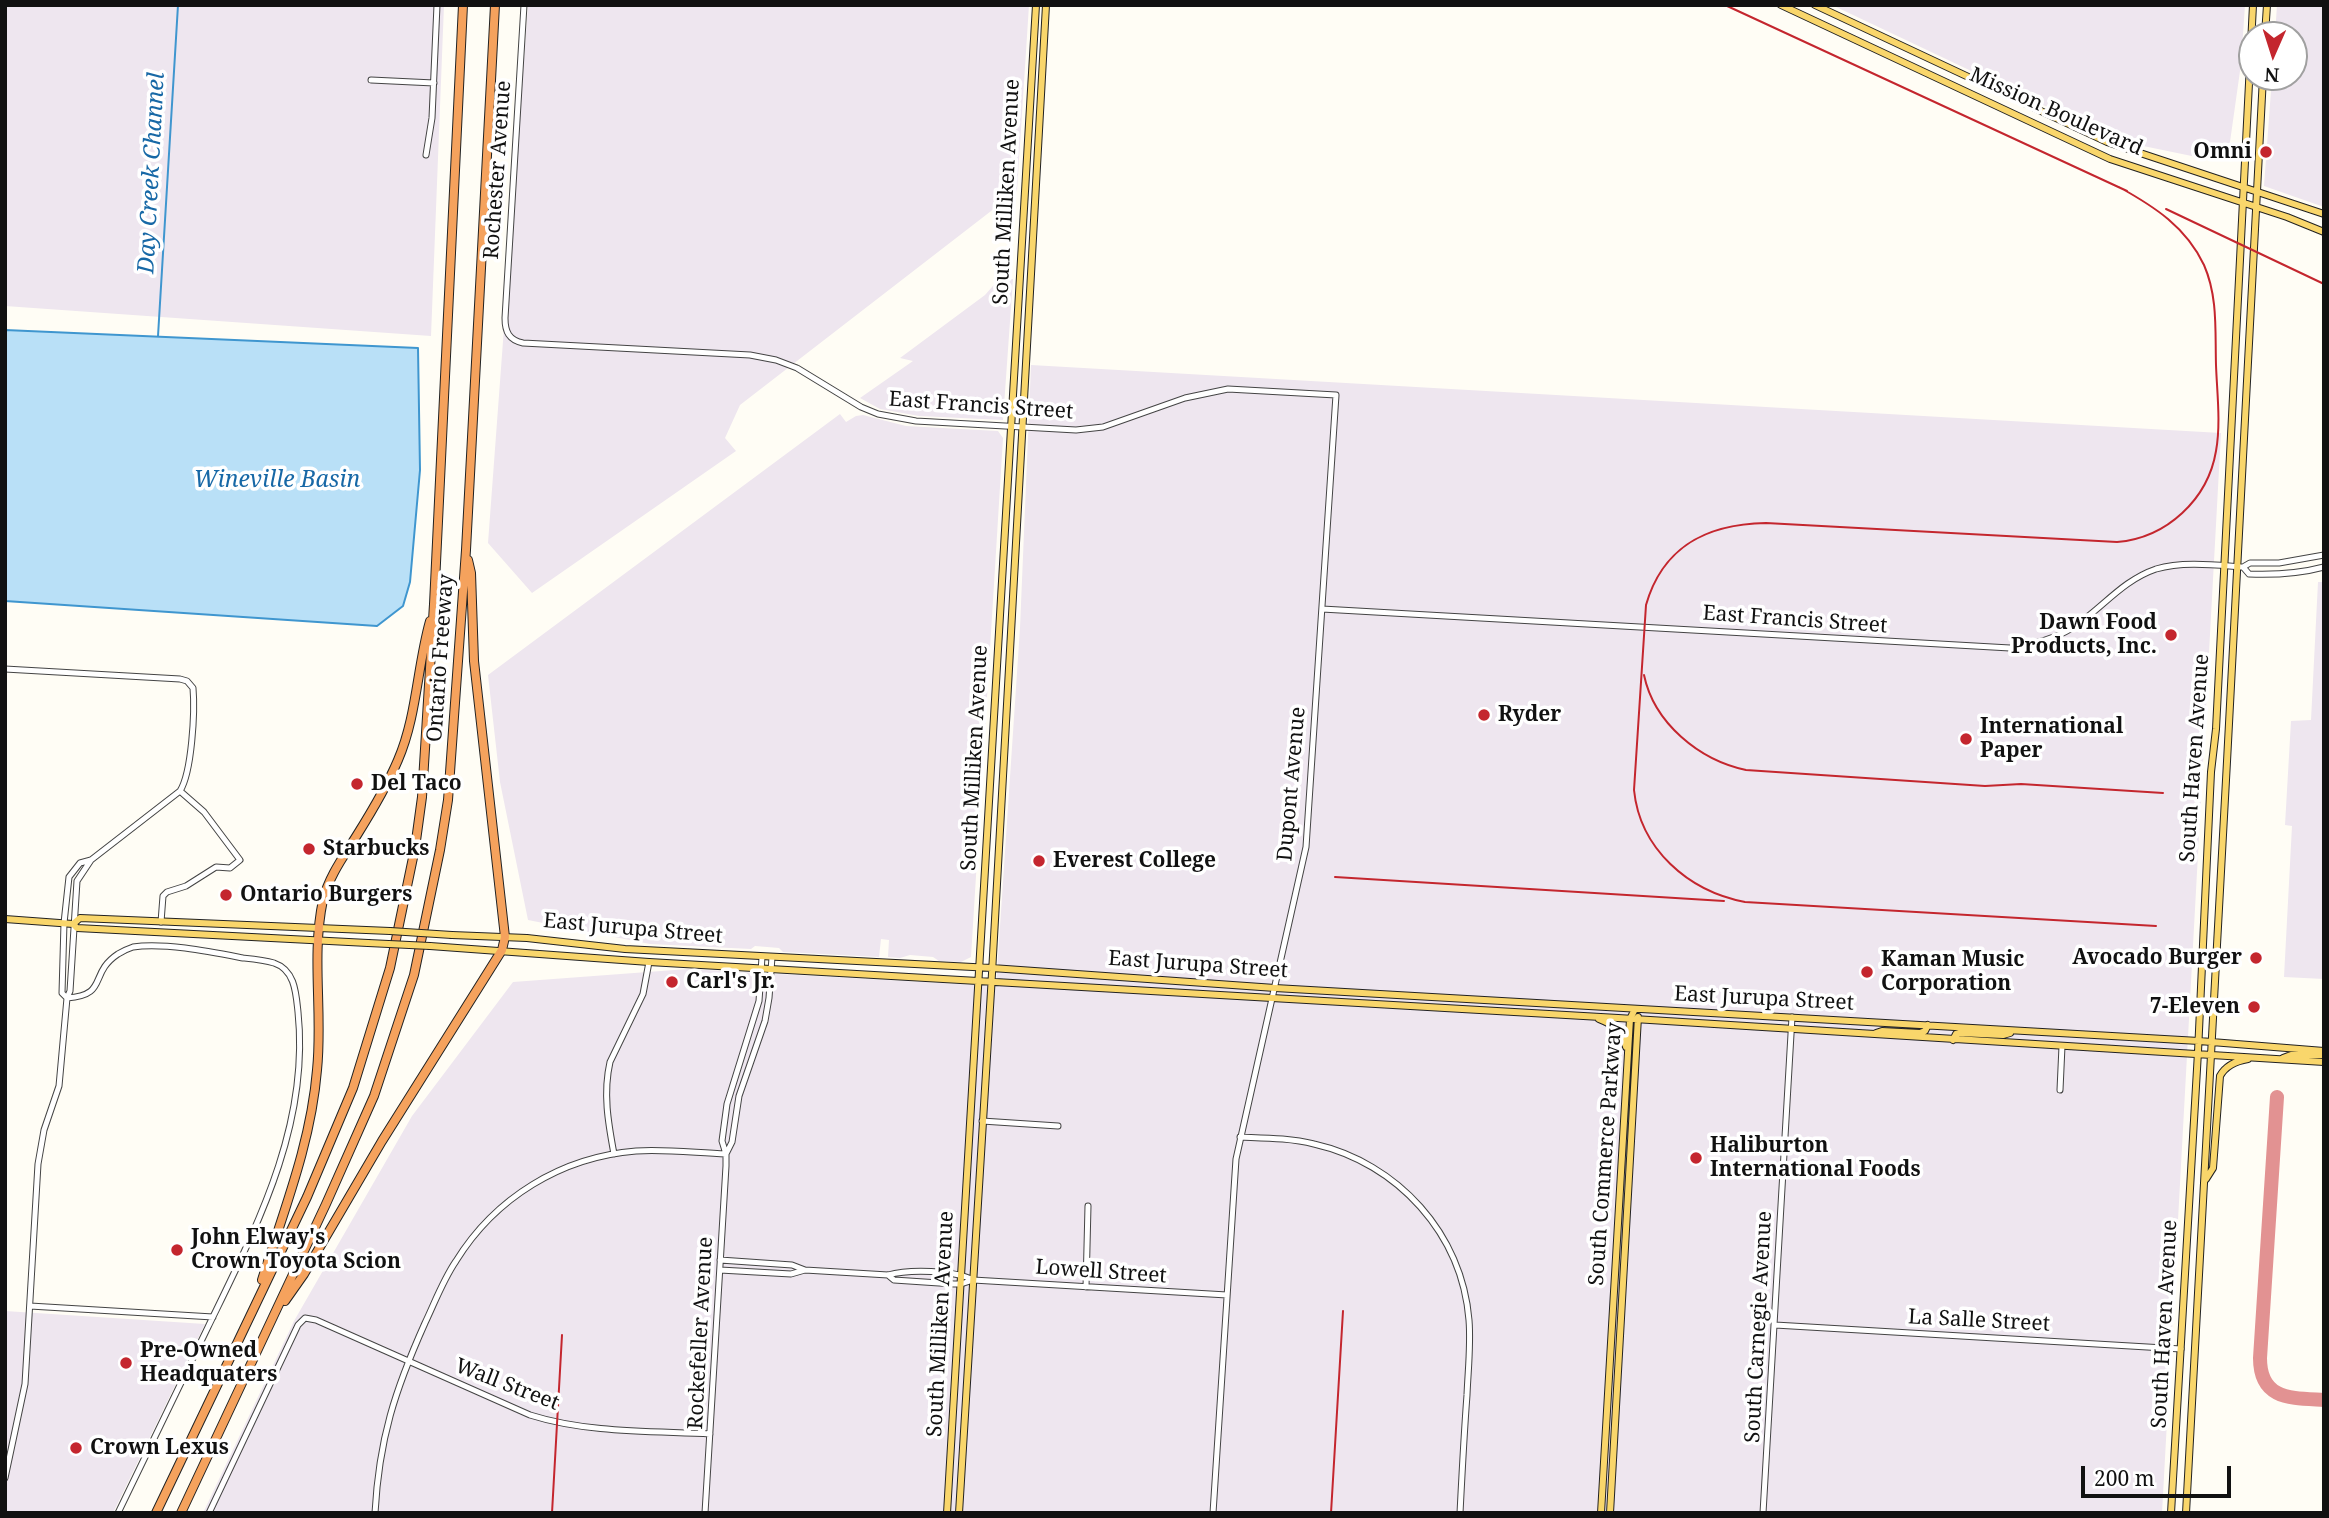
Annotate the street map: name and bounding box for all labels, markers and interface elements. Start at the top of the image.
north arrow [2238,21,2308,91]
street label: Mission Boulevard [1966,62,2146,162]
text: N [2264,62,2280,88]
water label: Day Creek Channel [133,72,171,274]
street label: South Milliken Avenue [988,78,1026,306]
street label: Rochester Avenue [479,80,517,260]
place label: Omni [2193,139,2252,165]
marker: Omni [2258,144,2274,160]
street label: East Francis Street [888,387,1074,425]
water label: Wineville Basin [194,466,360,494]
street label: Ontario Freeway [423,573,459,743]
street label: East Francis Street [1702,601,1888,639]
place label: Dawn Food Products, Inc. [2011,610,2157,660]
marker: Dawn Food Products, Inc. [2163,627,2179,643]
street label: South Milliken Avenue [956,644,994,872]
street label: South Haven Avenue [2175,653,2215,863]
place label: Ryder [1498,702,1561,728]
street label: Dupont Avenue [1273,706,1311,862]
marker: Ryder [1476,707,1492,723]
place label: International Paper [1980,714,2123,764]
marker: International Paper [1958,731,1974,747]
place label: Del Taco [371,771,462,797]
marker: Del Taco [349,776,365,792]
place label: Starbucks [323,836,429,862]
marker: Starbucks [301,841,317,857]
place label: Everest College [1053,848,1216,874]
marker: Everest College [1031,853,1047,869]
place label: Ontario Burgers [240,882,412,908]
marker: Ontario Burgers [218,887,234,903]
street label: East Jurupa Street [542,909,724,949]
place label: Avocado Burger [2072,945,2242,971]
street label: East Jurupa Street [1107,946,1289,984]
place label: Kaman Music Corporation [1881,947,2024,997]
marker: Avocado Burger [2248,950,2264,966]
marker: Kaman Music Corporation [1859,964,1875,980]
place label: Carl's Jr. [686,969,775,995]
marker: Carl's Jr. [664,974,680,990]
street label: East Jurupa Street [1673,982,1855,1016]
place label: 7-Eleven [2150,994,2240,1020]
marker: 7-Eleven [2246,999,2262,1015]
street label: South Commerce Parkway [1584,1021,1628,1287]
place label: Haliburton International Foods [1710,1133,1921,1183]
marker: Haliburton International Foods [1688,1150,1704,1166]
street label: South Milliken Avenue [922,1210,960,1438]
street label: South Carnegie Avenue [1740,1210,1778,1444]
street label: South Haven Avenue [2147,1219,2183,1429]
place label: John Elway's Crown Toyota Scion [191,1225,401,1275]
street label: Rockefeller Avenue [683,1236,719,1430]
marker: John Elway's Crown Toyota Scion [169,1242,185,1258]
street label: Lowell Street [1034,1255,1168,1289]
street label: La Salle Street [1907,1305,2051,1337]
place label: Pre-Owned Headquaters [140,1338,277,1388]
street label: Wall Street [451,1354,563,1416]
marker: Pre-Owned Headquaters [118,1355,134,1371]
place label: Crown Lexus [90,1435,229,1461]
marker: Crown Lexus [68,1440,84,1456]
scale bar [2084,1452,2234,1496]
text: 200 m [2094,1464,2155,1492]

